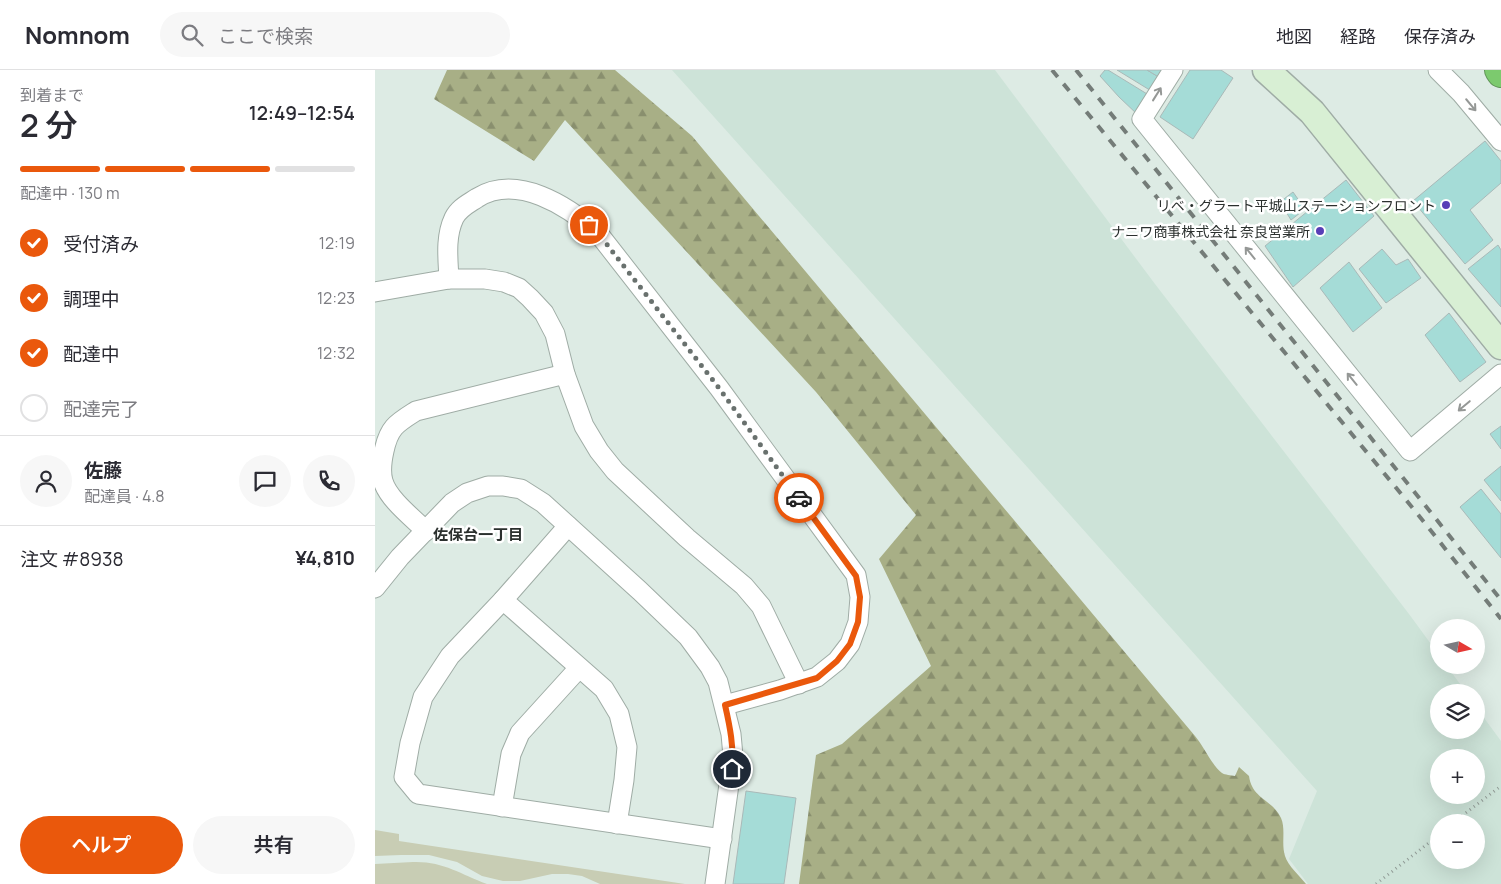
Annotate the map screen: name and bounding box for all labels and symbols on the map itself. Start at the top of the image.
one-way arrow [1153,88,1163,102]
one-way arrow [1465,98,1476,111]
place label: リベ・グラート平城山ステーションフロント [1157,196,1436,215]
marker: リベ・グラート平城山ステーションフロント [1440,199,1452,211]
pin [568,204,610,246]
place label: ナニワ商事株式会社 奈良営業所 [1111,222,1310,241]
marker: ナニワ商事株式会社 奈良営業所 [1314,225,1326,237]
one-way arrow [1245,247,1256,260]
one-way arrow [1347,373,1358,386]
one-way arrow [1458,400,1471,411]
courier [774,473,824,523]
district label: 佐保台一丁目 [433,524,523,545]
north arrow [1430,619,1485,674]
pin [711,748,753,790]

